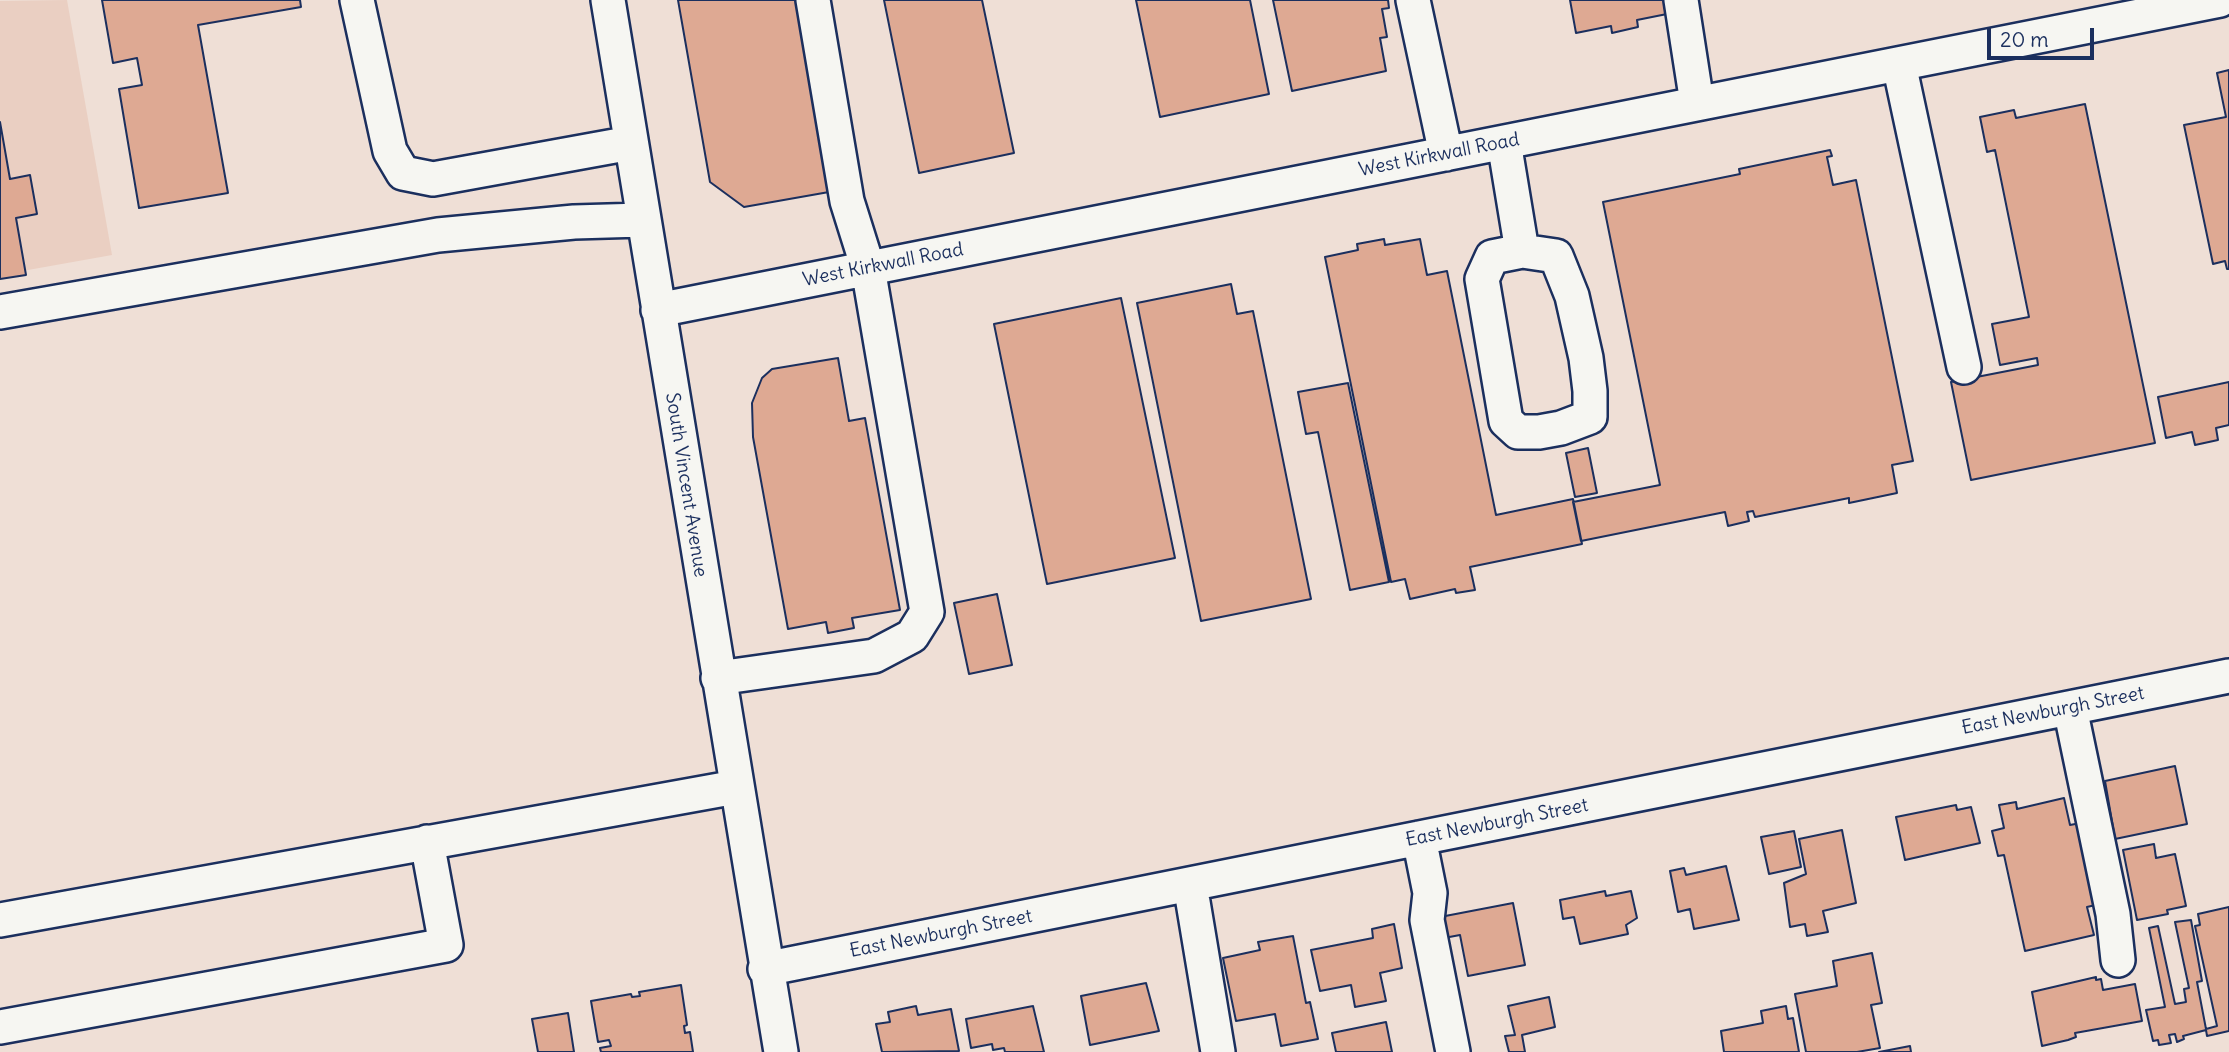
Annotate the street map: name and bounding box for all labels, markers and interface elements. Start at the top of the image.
scale bar [1991,14,2098,58]
text: 20 m [2000,26,2049,53]
street label: West Kirkwall Road [1357,128,1521,182]
street label: West Kirkwall Road [801,238,965,292]
street label: South Vincent Avenue [660,391,712,579]
street label: East Newburgh Street [1960,682,2146,740]
street label: East Newburgh Street [1404,794,1590,852]
street label: East Newburgh Street [848,905,1034,963]

